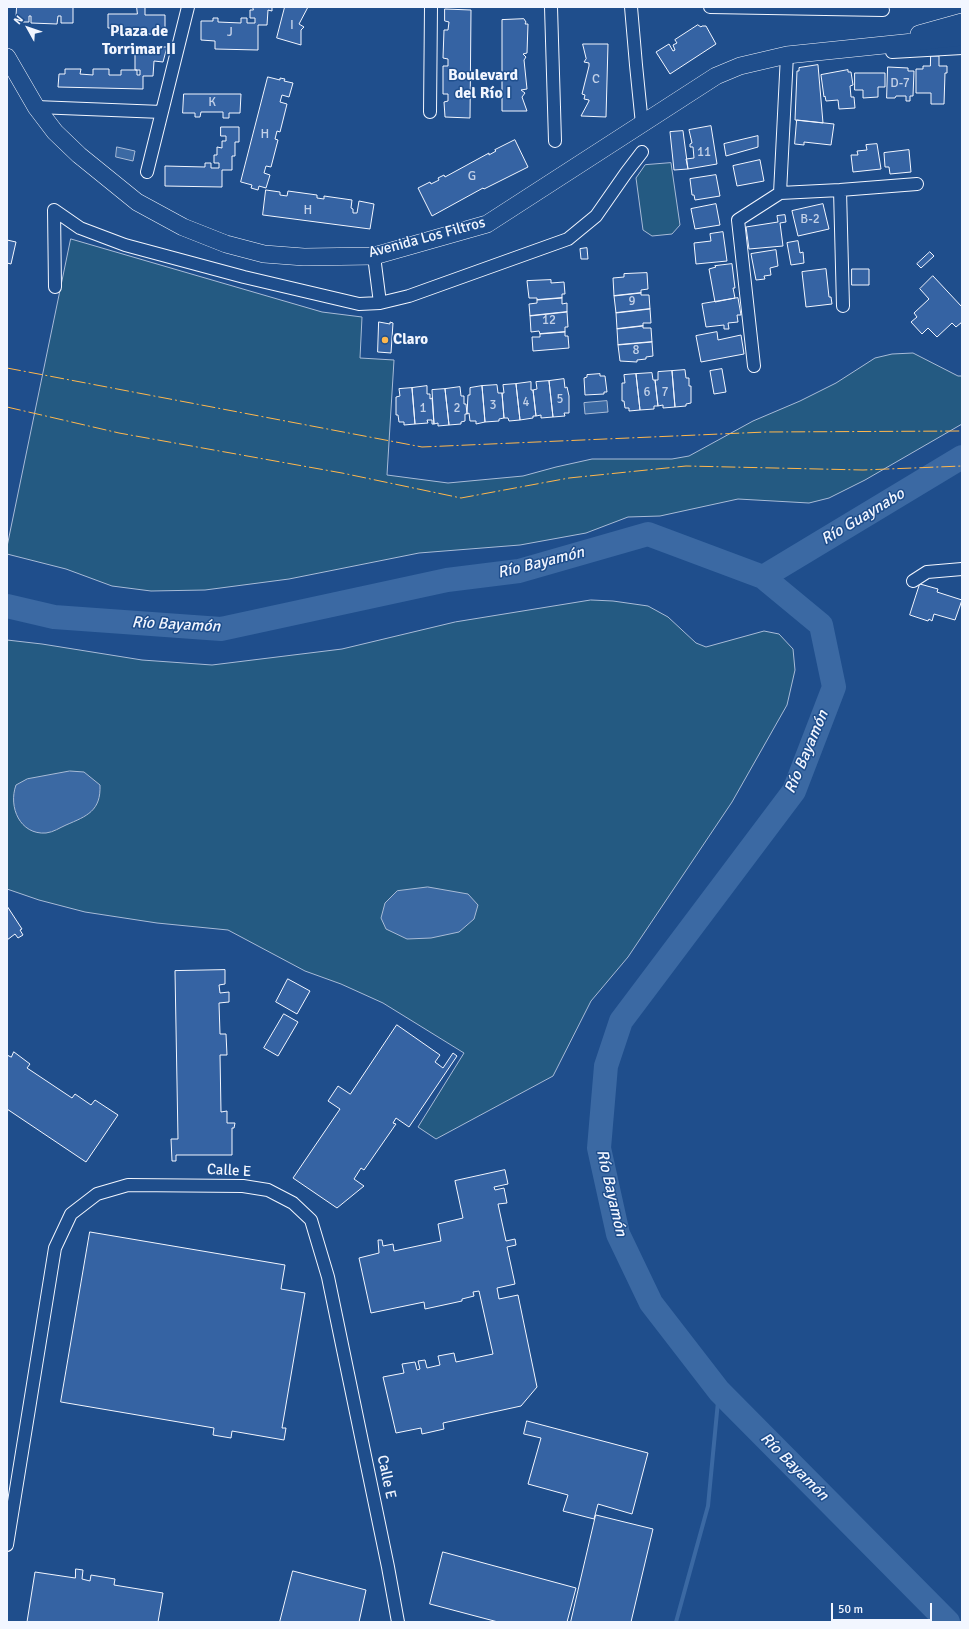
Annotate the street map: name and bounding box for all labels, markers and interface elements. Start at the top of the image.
north arrow [8,8,48,48]
text: N [11,13,26,27]
house number: I [290,18,294,34]
district label: Plaza de Torrimar II [102,22,176,60]
house number: J [227,25,233,41]
district label: Boulevard del Río I [448,66,518,104]
house number: C [592,72,600,88]
house number: D-7 [890,76,910,92]
house number: K [208,95,216,111]
house number: H [261,127,269,143]
house number: 11 [697,145,711,161]
house number: G [468,169,476,185]
house number: H [304,203,312,219]
house number: B-2 [800,212,820,228]
street label: Avenida Los Filtros [367,214,487,262]
house number: 9 [628,294,636,310]
house number: 12 [542,313,556,329]
place label: Claro [393,331,428,349]
marker: Claro [380,335,390,345]
house number: 8 [632,343,640,359]
house number: 6 [643,385,651,401]
house number: 7 [661,385,669,401]
house number: 5 [556,392,564,408]
house number: 4 [522,395,530,411]
house number: 3 [489,398,497,414]
house number: 1 [419,401,427,417]
house number: 2 [453,401,461,417]
water label: Río Guaynabo [818,485,908,549]
water label: Río Bayamón [496,543,586,583]
water label: Río Bayamón [131,613,221,637]
water label: Río Bayamón [781,707,833,797]
water label: Río Bayamón [592,1148,630,1238]
street label: Calle E [206,1161,252,1181]
water label: Río Bayamón [756,1429,832,1505]
street label: Calle E [373,1453,399,1501]
scale bar [833,1595,934,1621]
text: 50 m [838,1602,863,1617]

